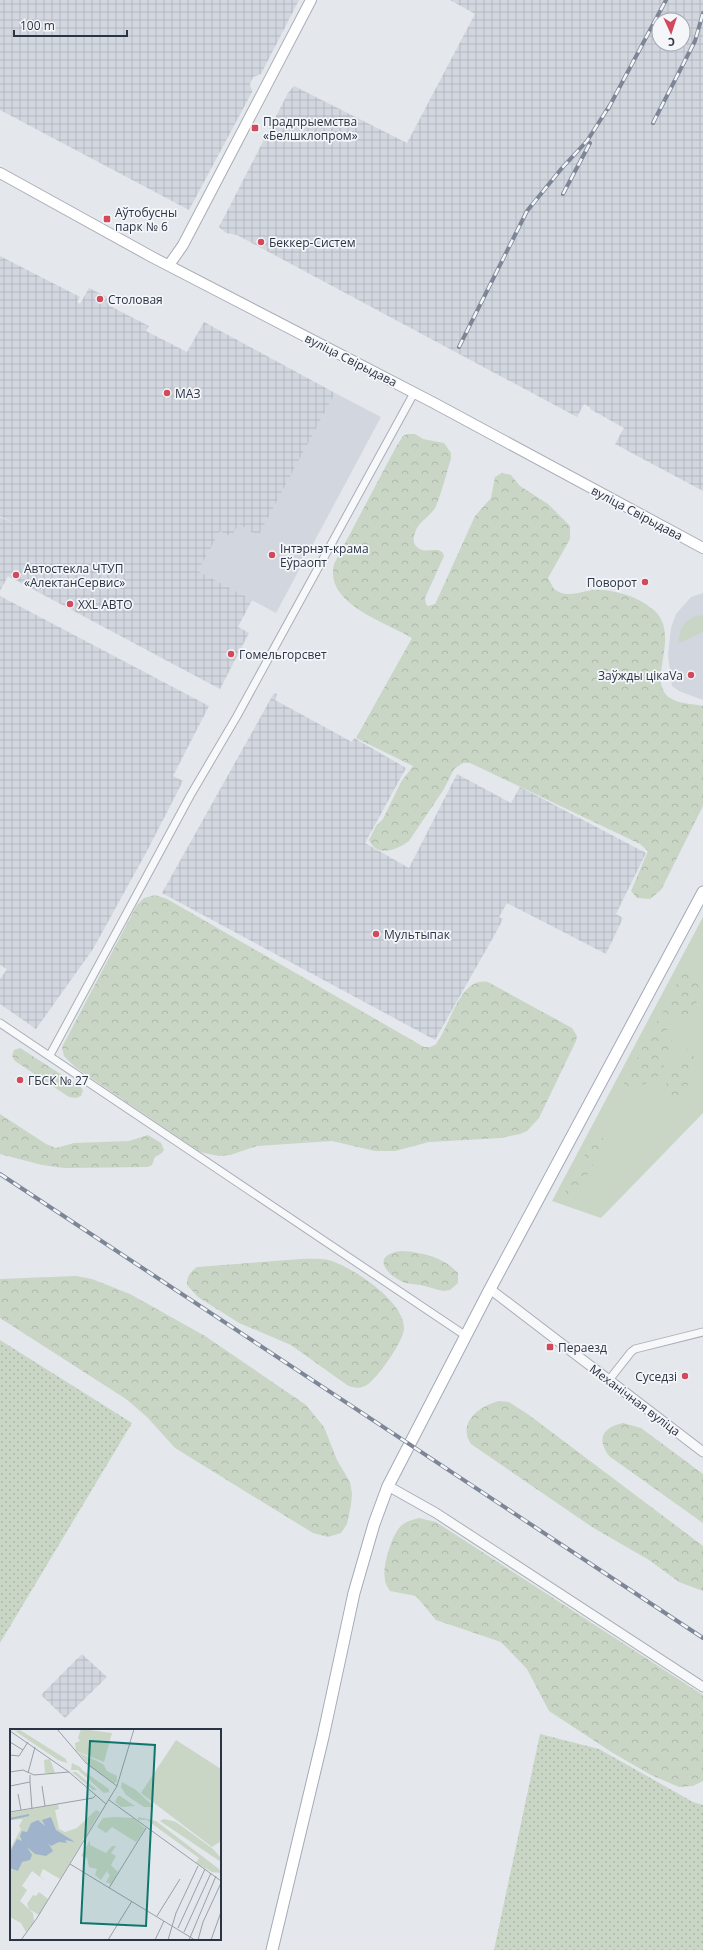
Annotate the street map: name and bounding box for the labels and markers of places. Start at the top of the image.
place label: Прадпрыемства «Белшклопром» [263,113,358,144]
marker: Прадпрыемства «Белшклопром» [250,123,260,133]
place label: Аўтобусны парк № 6 [115,204,177,235]
marker: Аўтобусны парк № 6 [102,214,112,224]
place label: Беккер-Систем [269,234,356,251]
marker: Беккер-Систем [256,237,266,247]
place label: Столовая [108,291,163,308]
marker: Столовая [95,294,105,304]
place label: МАЗ [175,385,200,402]
marker: МАЗ [162,388,172,398]
place label: Інтэрнэт-крама Еўраопт [280,540,369,571]
marker: Інтэрнэт-крама Еўраопт [267,550,277,560]
place label: Автостекла ЧТУП «АлектанСервис» [24,560,125,591]
marker: Автостекла ЧТУП «АлектанСервис» [11,570,21,580]
place label: Поворот [587,574,637,591]
marker: Поворот [640,577,650,587]
place label: XXL АВТО [78,596,133,613]
marker: XXL АВТО [65,599,75,609]
place label: Гомельгорсвет [239,646,327,663]
marker: Гомельгорсвет [226,649,236,659]
place label: Заўжды цікаVа [598,667,683,684]
marker: Заўжды цікаVа [686,670,696,680]
place label: Мультыпак [384,926,451,943]
marker: Мультыпак [371,929,381,939]
place label: ГБСК № 27 [28,1072,89,1089]
marker: ГБСК № 27 [15,1075,25,1085]
place label: Пераезд [558,1339,607,1356]
marker: Пераезд [545,1342,555,1352]
place label: Суседзі [635,1368,677,1385]
marker: Суседзі [680,1371,690,1381]

